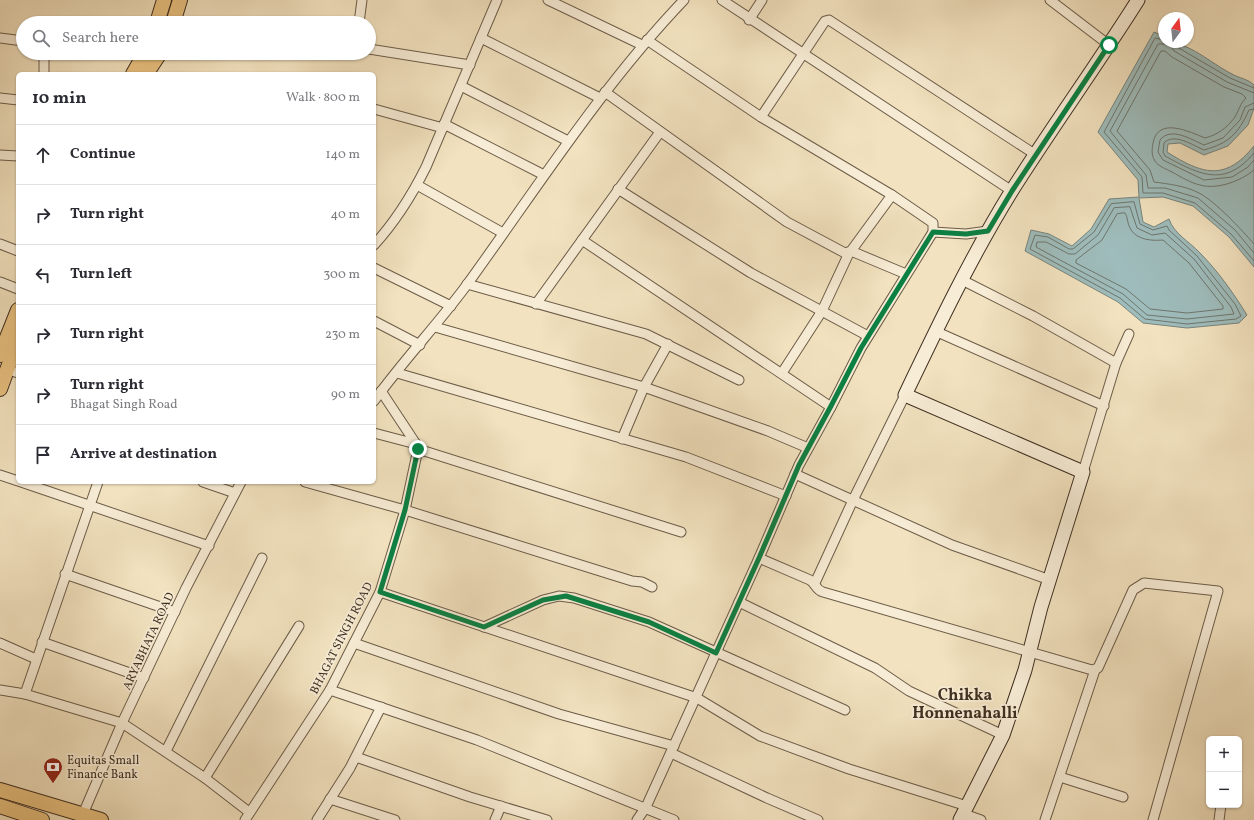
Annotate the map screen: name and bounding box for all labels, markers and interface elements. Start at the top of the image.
north arrow [1158,12,1194,48]
search box [16,16,376,60]
icon: search [30,27,52,49]
text: Search here [62,28,139,49]
route start [1100,36,1118,54]
text: 10 min [32,87,86,110]
text: Walk · 800 m [286,89,360,107]
icon: ahead [32,144,54,166]
text: Continue [70,144,135,165]
text: 140 m [326,146,360,164]
icon: right [32,204,54,226]
text: Turn right [70,204,144,225]
text: 40 m [331,206,360,224]
icon: left [32,264,54,286]
text: Turn left [70,264,132,285]
text: 300 m [324,266,360,284]
icon: right [32,324,54,346]
text: Turn right [70,324,144,345]
text: 230 m [325,326,360,344]
text: Turn right [70,375,144,396]
icon: right [32,384,54,406]
text: 90 m [331,386,360,404]
text: Bhagat Singh Road [70,396,178,414]
route end [409,440,427,458]
icon: arrive [32,444,54,466]
text: Arrive at destination [70,444,217,465]
street label: BHAGAT SINGH ROAD [307,579,377,697]
street label: ARYABHATA ROAD [119,590,179,693]
district label: Chikka Honnenahalli [912,685,1018,725]
map controls [1206,736,1242,808]
button: + [1206,736,1242,772]
place label: Equitas Small Finance Bank [67,753,140,783]
bank icon: Equitas Small Finance Bank [42,756,64,784]
button: − [1206,772,1242,808]

